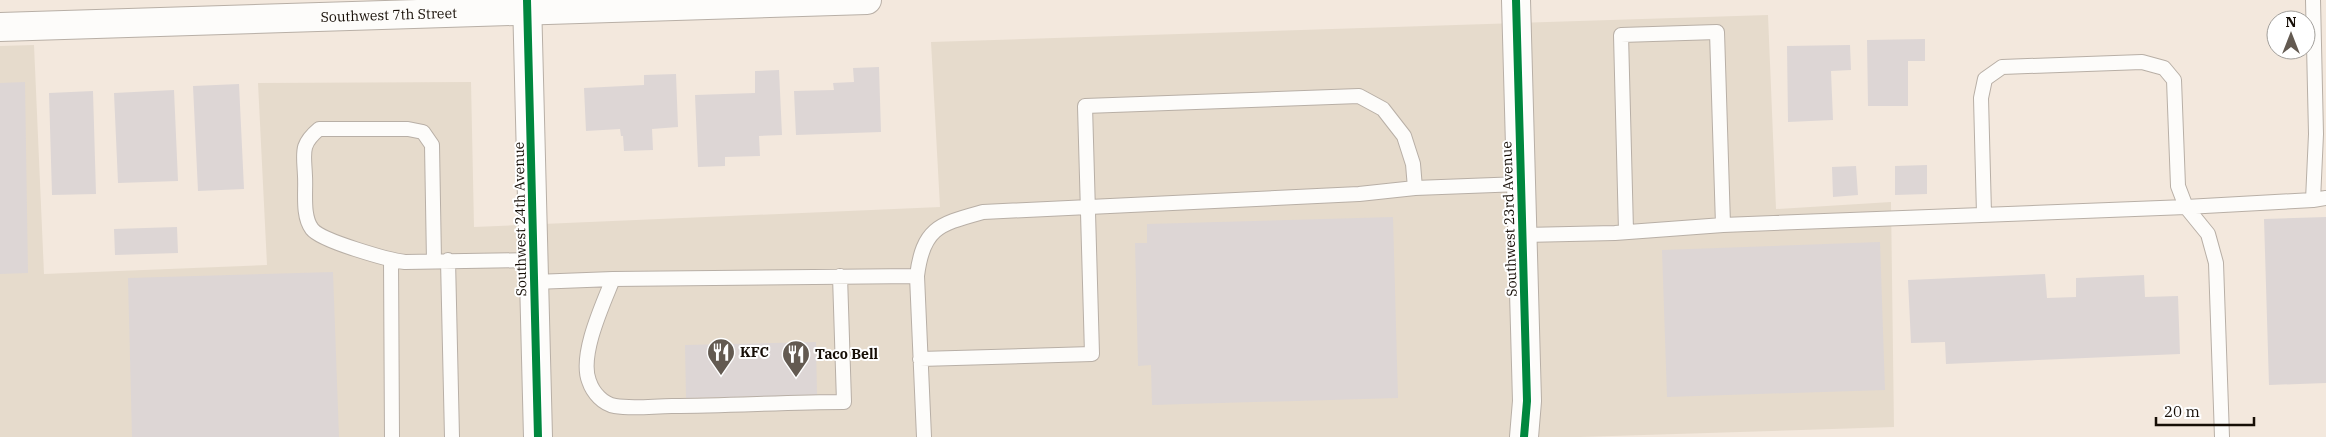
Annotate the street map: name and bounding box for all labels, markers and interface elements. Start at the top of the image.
street label: Southwest 7th Street [320,4,457,26]
north arrow [2266,10,2316,60]
text: N [2285,13,2297,31]
street label: Southwest 23rd Avenue [1497,141,1521,297]
street label: Southwest 24th Avenue [510,142,530,296]
restaurant icon: KFC [706,337,736,376]
restaurant icon: Taco Bell [781,339,811,378]
place label: KFC [740,343,769,361]
place label: Taco Bell [815,345,879,363]
scale bar [2156,394,2254,426]
text: 20 m [2164,402,2200,421]

